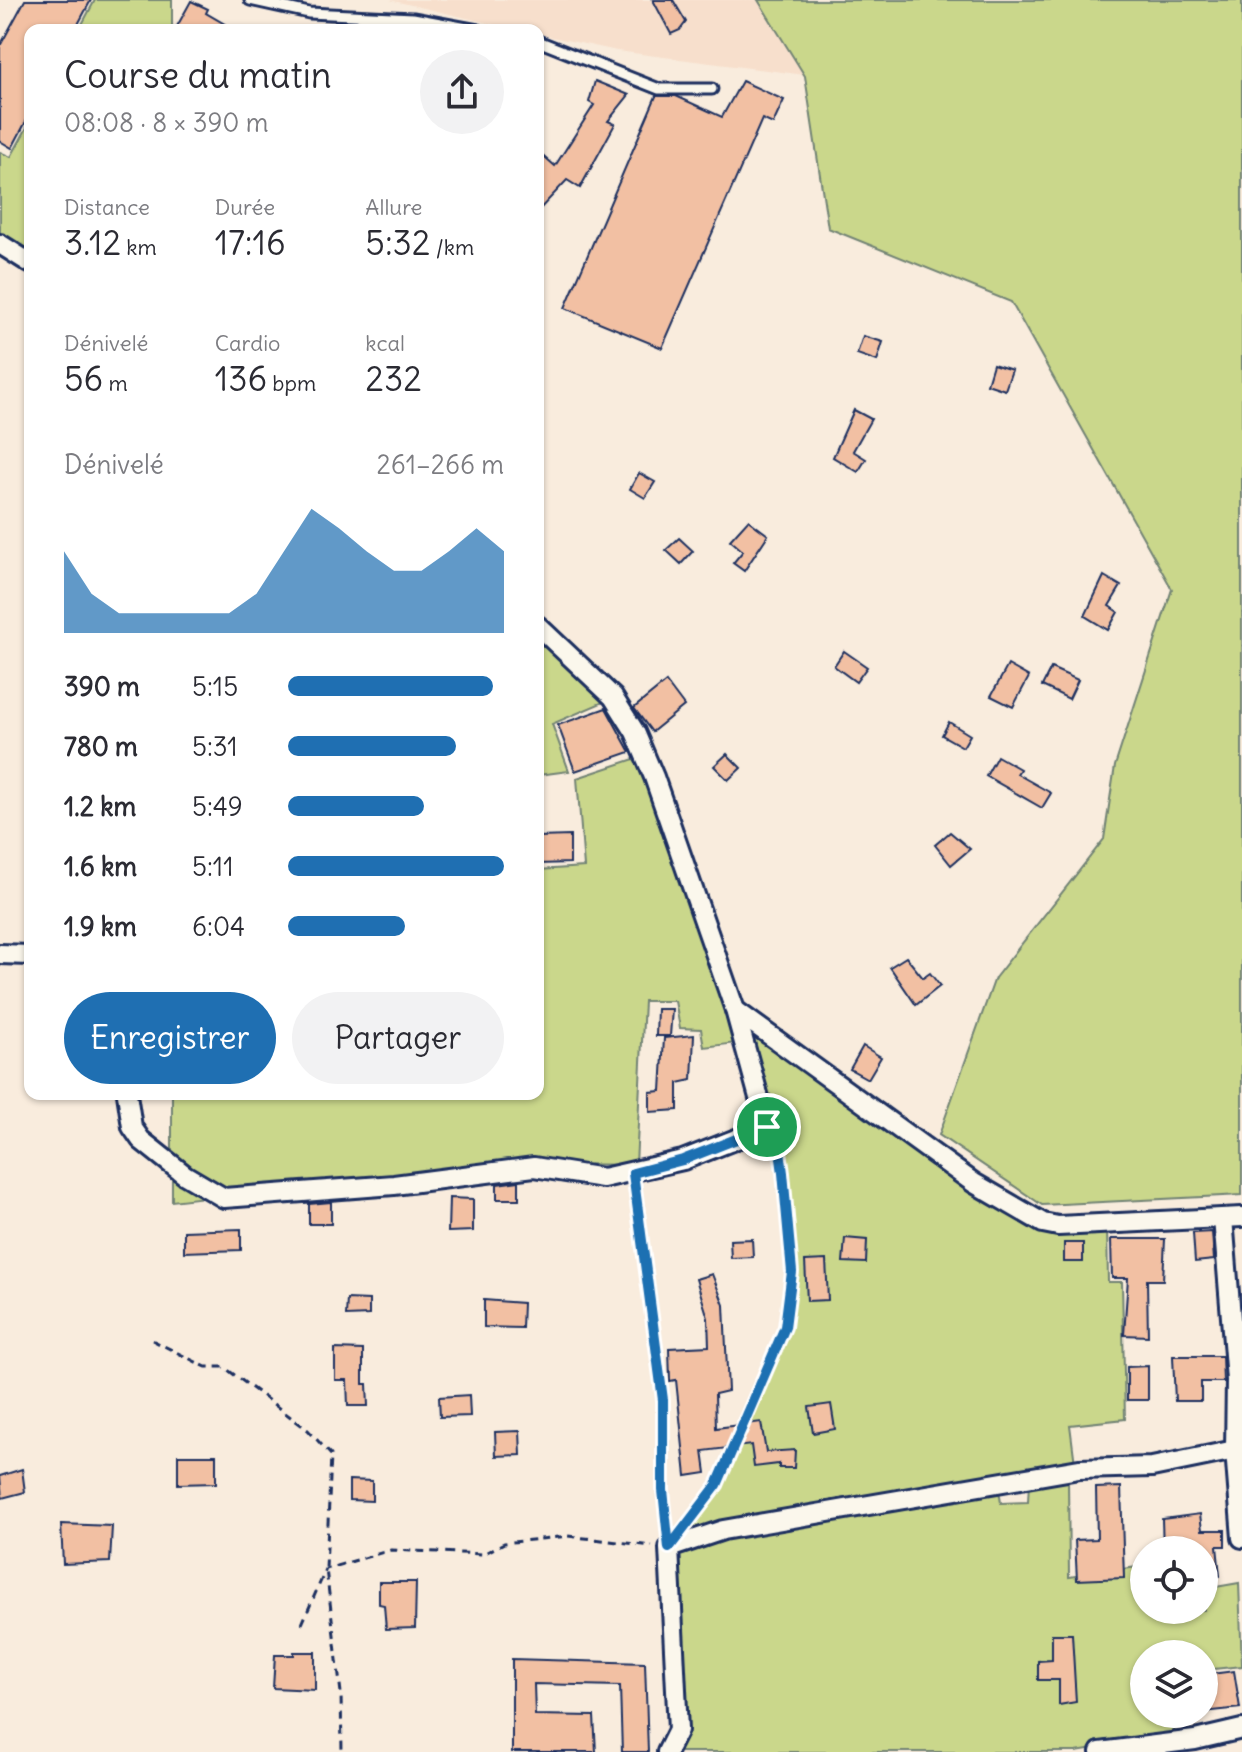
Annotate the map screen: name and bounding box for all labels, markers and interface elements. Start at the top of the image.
button: share [420,50,504,134]
text: Course du matin [64,53,332,98]
text: 08:08 · 8 × 390 m [64,106,268,139]
text: Distance [64,193,150,221]
text: Durée [215,193,275,221]
text: Allure [365,193,422,221]
text: 3.12 [64,221,121,264]
text: 17:16 [215,221,286,264]
text: 5:32 [365,221,431,264]
text: km [121,233,157,261]
text: /km [431,233,474,261]
text: Dénivelé [64,329,148,357]
text: Cardio [215,329,280,357]
text: kcal [365,329,405,357]
text: 56 [64,357,103,400]
text: 136 [215,357,267,400]
text: 232 [365,357,422,400]
text: m [103,369,128,397]
text: bpm [267,369,316,397]
text: Dénivelé [64,448,164,481]
text: 261–266 m [376,448,504,481]
text: 390 m [64,670,140,703]
text: 5:15 [192,670,238,703]
text: 780 m [64,730,138,763]
text: 5:31 [192,730,238,763]
text: 1.2 km [64,790,136,823]
text: 5:49 [192,790,243,823]
text: 1.6 km [64,850,137,883]
text: 5:11 [192,850,233,883]
text: 1.9 km [64,910,137,943]
text: 6:04 [192,910,245,943]
button: Enregistrer [64,992,276,1084]
button: Partager [292,992,504,1084]
pin [733,1093,801,1161]
icon: arrive [745,1105,789,1149]
map controls [1130,1536,1218,1728]
button: locate [1130,1536,1218,1624]
button: layers [1130,1640,1218,1728]

